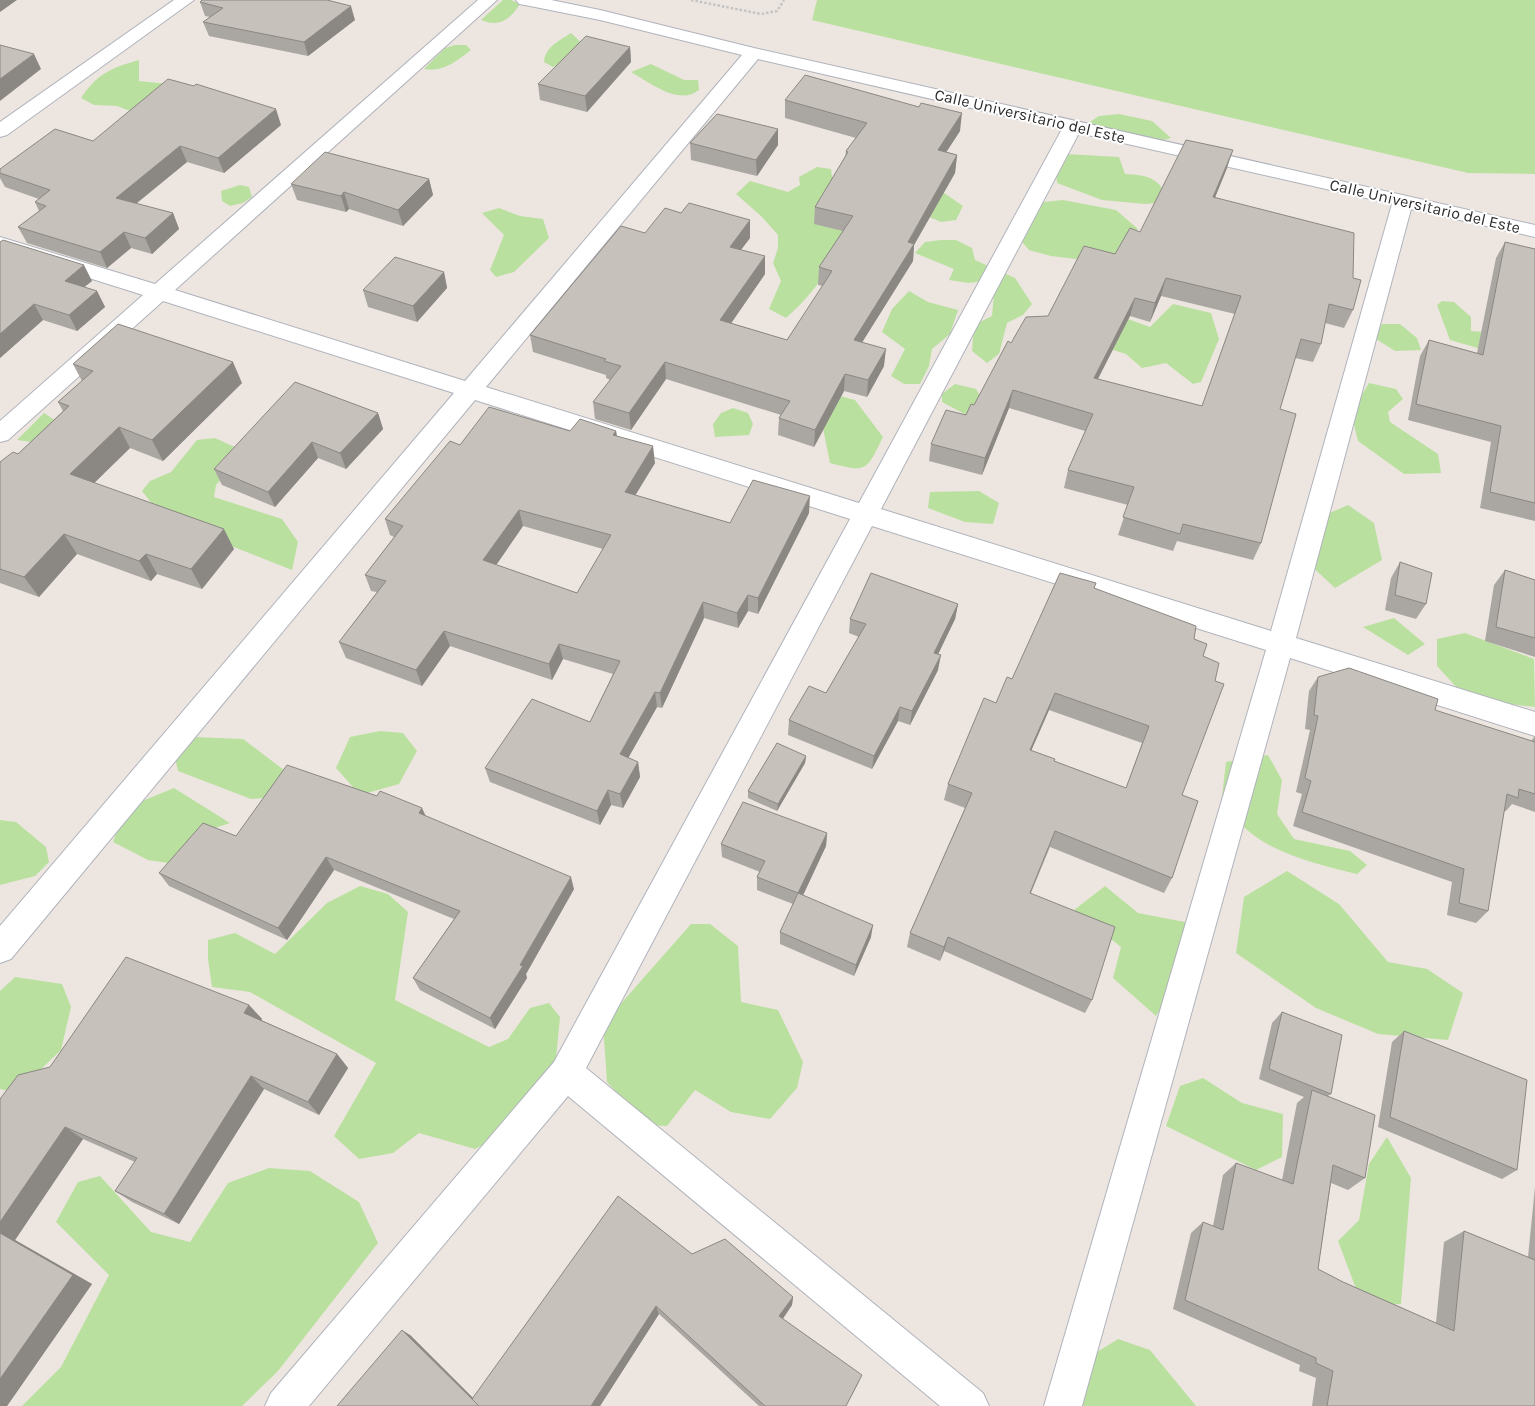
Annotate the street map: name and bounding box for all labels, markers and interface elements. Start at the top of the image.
street label: Calle Universitario del Este [933,85,1127,147]
street label: Calle Universitario del Este [1328,175,1522,237]

